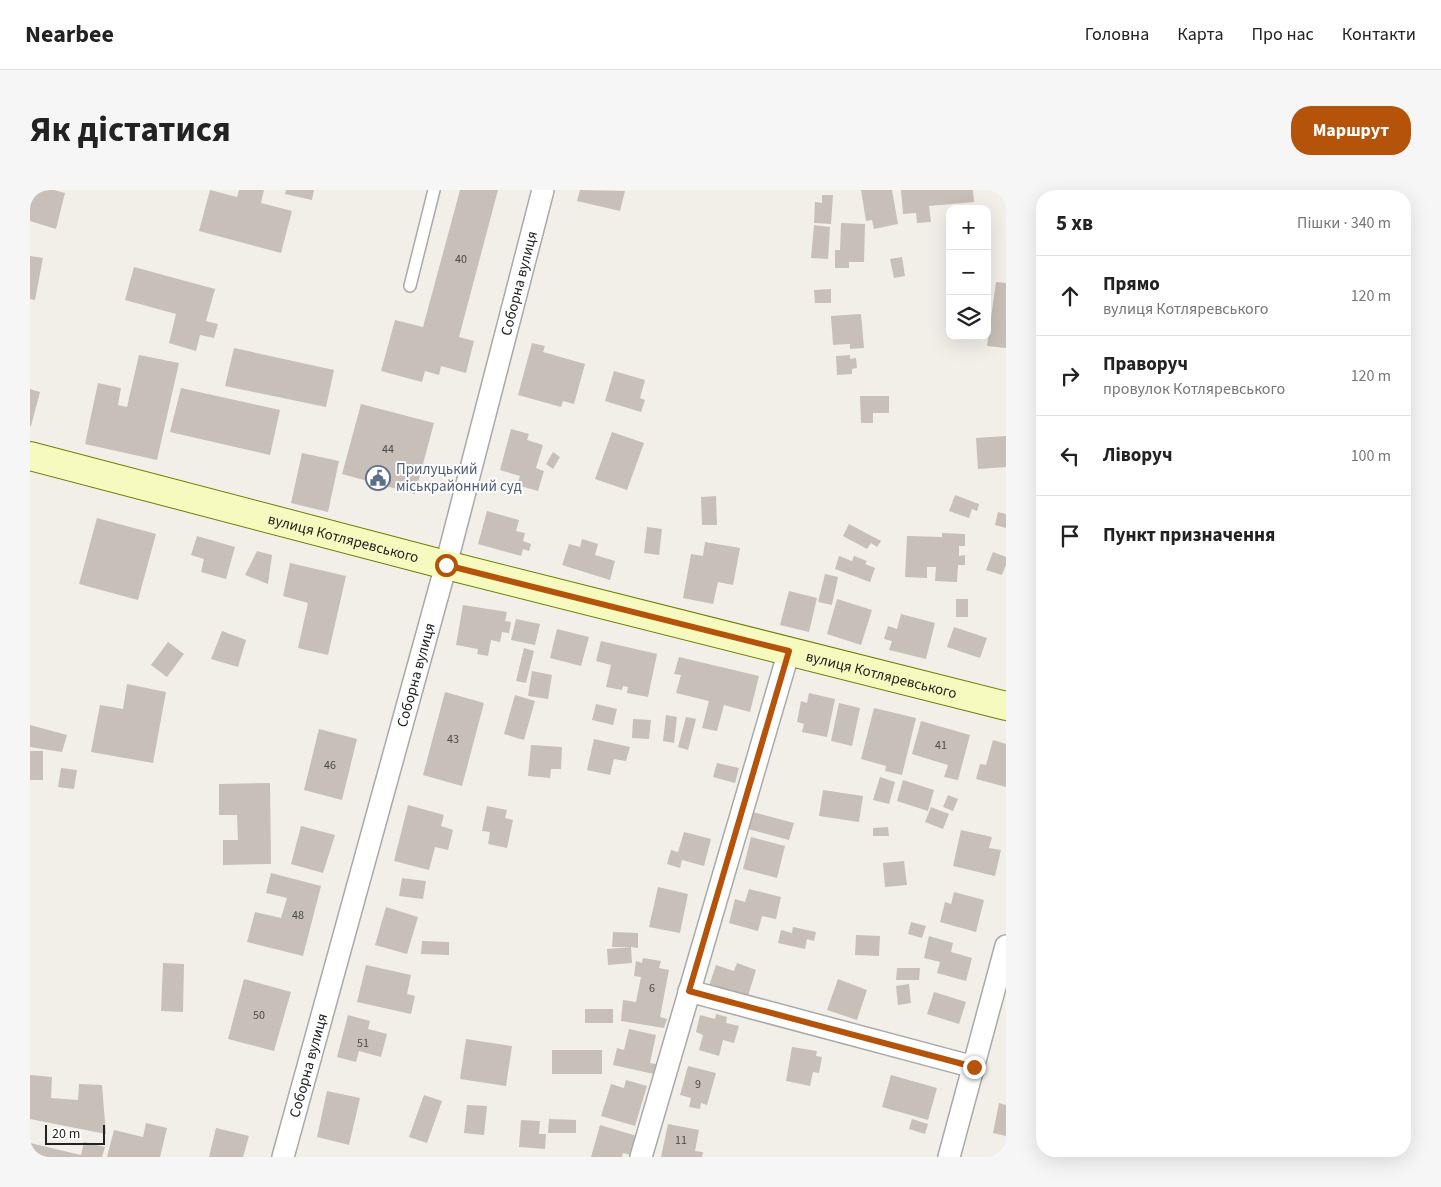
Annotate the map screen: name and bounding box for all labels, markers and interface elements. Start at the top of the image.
text: Nearbee [25,17,114,52]
text: Головна [1085,22,1149,47]
text: Карта [1177,22,1223,47]
text: Про нас [1251,22,1314,47]
text: Контакти [1342,22,1416,47]
text: Як дістатися [30,105,231,155]
button: Маршрут [1291,106,1411,155]
map controls [946,205,991,340]
button: + [946,205,991,250]
text: 5 хв [1056,208,1093,238]
text: Пішки · 340 m [1297,212,1391,234]
street label: Соборна вулиця [495,229,542,338]
button: − [946,250,991,295]
house number: 40 [455,251,467,268]
text: Прямо [1103,271,1160,298]
icon: ahead [1056,282,1084,310]
text: 120 m [1351,285,1391,307]
button: layers [946,295,991,340]
text: вулиця Котляревського [1103,298,1268,320]
text: Праворуч [1103,351,1188,378]
icon: right [1056,362,1084,390]
text: 120 m [1351,365,1391,387]
text: провулок Котляревського [1103,378,1285,400]
house number: 44 [382,441,394,458]
icon: left [1056,442,1084,470]
text: Ліворуч [1103,442,1172,469]
text: 100 m [1351,445,1391,467]
place label: Прилуцький міськрайонний суд [396,459,522,497]
public building icon: Прилуцький міськрайонний суд [365,465,391,491]
street label: вулиця Котляревського [266,508,421,568]
icon: arrive [1056,522,1084,550]
text: Пункт призначення [1103,522,1275,549]
route start [435,554,458,577]
street label: Соборна вулиця [391,620,440,730]
street label: вулиця Котляревського [804,645,959,704]
house number: 43 [447,731,459,748]
house number: 41 [935,737,947,754]
house number: 46 [324,757,336,774]
house number: 48 [292,907,304,924]
house number: 6 [649,980,655,997]
house number: 50 [253,1007,265,1024]
street label: Соборна вулиця [284,1011,333,1120]
house number: 51 [357,1035,369,1052]
route end [963,1056,986,1079]
house number: 9 [695,1076,701,1093]
scale bar [45,1122,105,1145]
text: 20 m [52,1124,80,1144]
house number: 11 [675,1132,687,1149]

